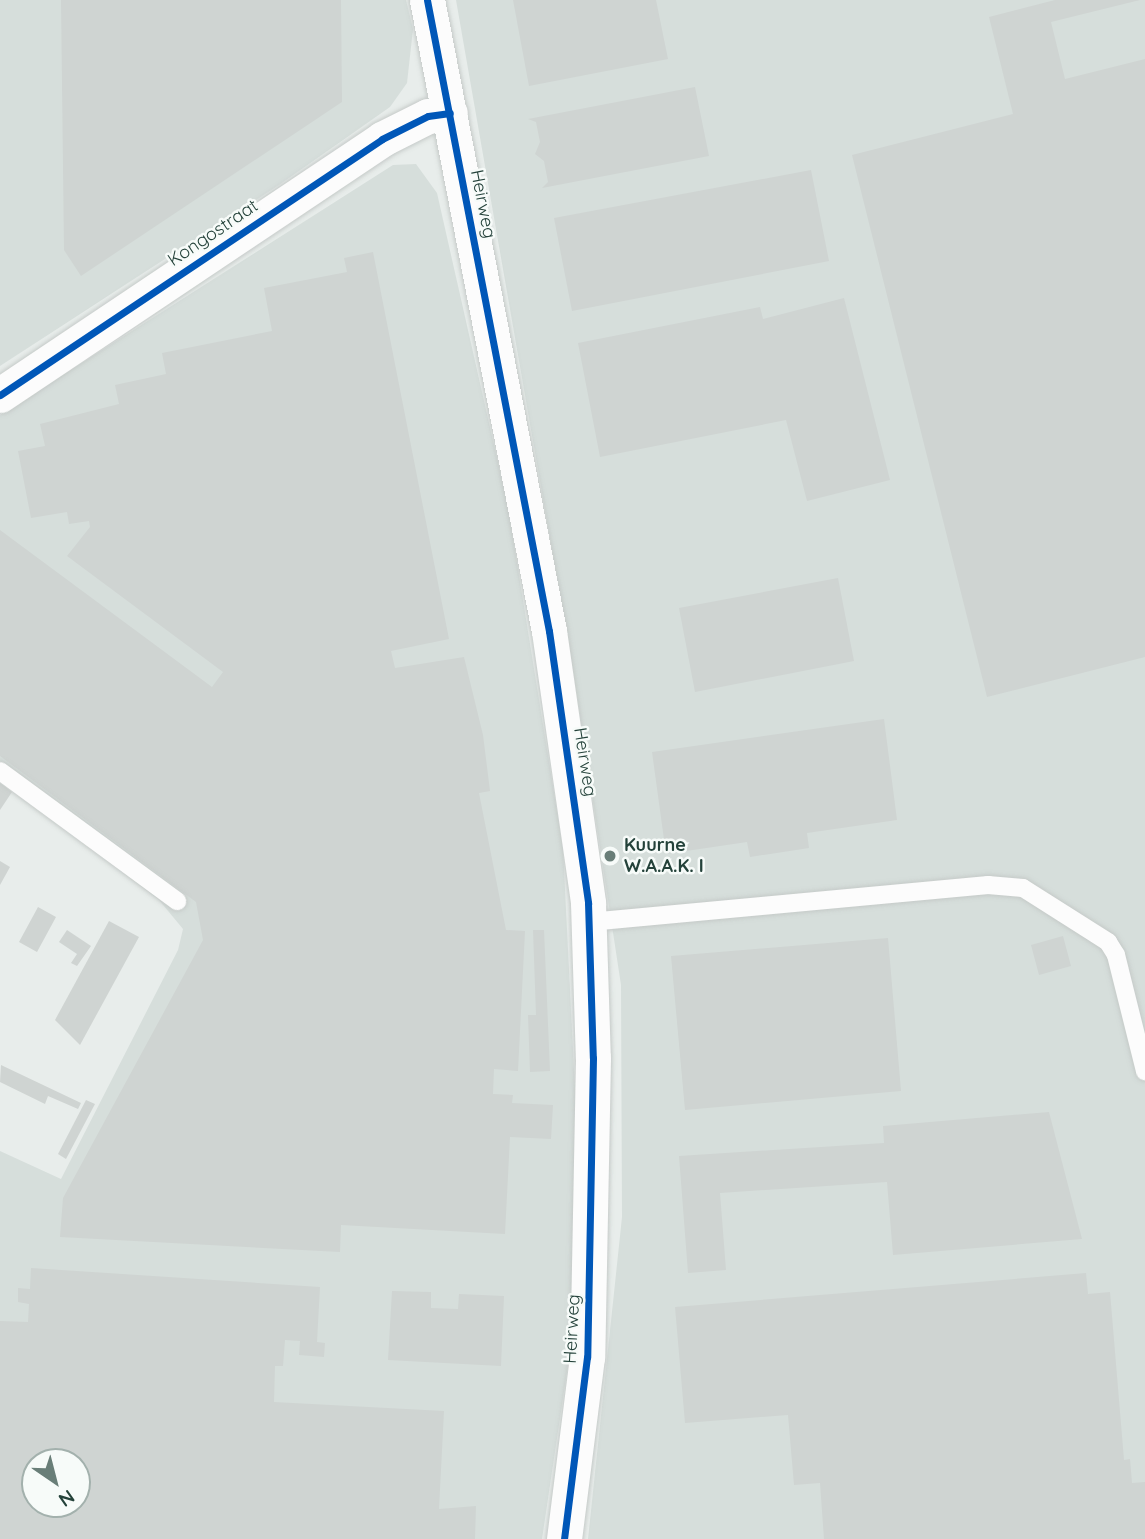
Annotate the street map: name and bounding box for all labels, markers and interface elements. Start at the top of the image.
street label: Heirweg [466,168,500,240]
street label: Kongostraat [164,195,262,271]
street label: Heirweg [569,726,601,798]
place label: Kuurne W.A.A.K. I [624,835,704,878]
marker: Kuurne W.A.A.K. I [602,848,618,864]
street label: Heirweg [559,1294,585,1364]
north arrow [21,1448,91,1518]
text: N [54,1485,80,1512]

